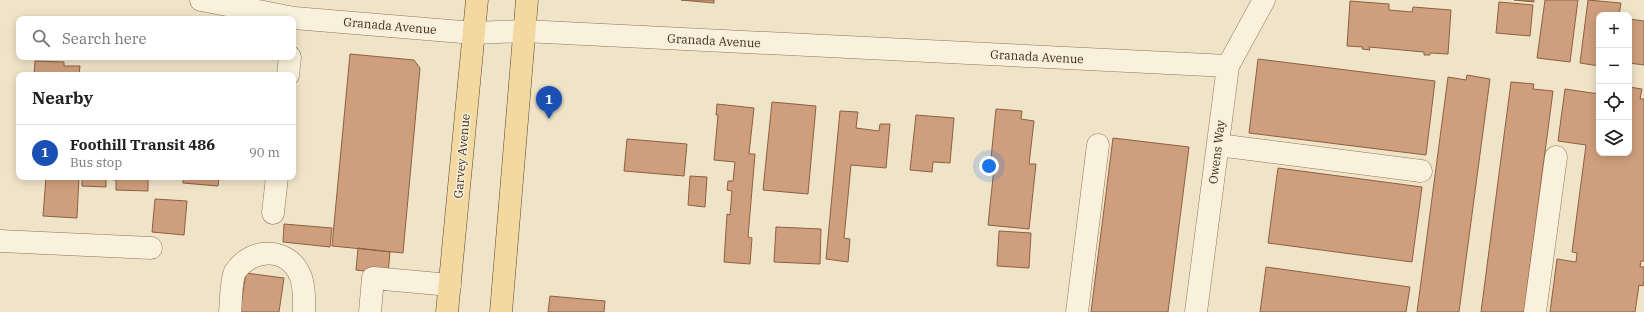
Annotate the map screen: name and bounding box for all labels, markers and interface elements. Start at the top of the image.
map controls [1596,12,1632,156]
button: + [1596,12,1632,48]
street label: Granada Avenue [343,14,437,37]
search box [16,16,296,60]
icon: search [30,27,52,49]
text: Search here [62,29,147,48]
street label: Granada Avenue [667,31,761,50]
street label: Granada Avenue [990,47,1084,66]
button: − [1596,48,1632,84]
button: locate [1596,84,1632,120]
pin: 1 [536,86,562,119]
text: Nearby [32,87,93,109]
street label: Garvey Avenue [450,113,473,199]
street label: Owens Way [1205,118,1228,185]
button: layers [1596,120,1632,156]
text: Foothill Transit 486 [70,135,215,154]
text: 1 [41,144,49,161]
text: 90 m [249,144,280,161]
text: Bus stop [70,154,122,171]
your location [979,156,999,176]

